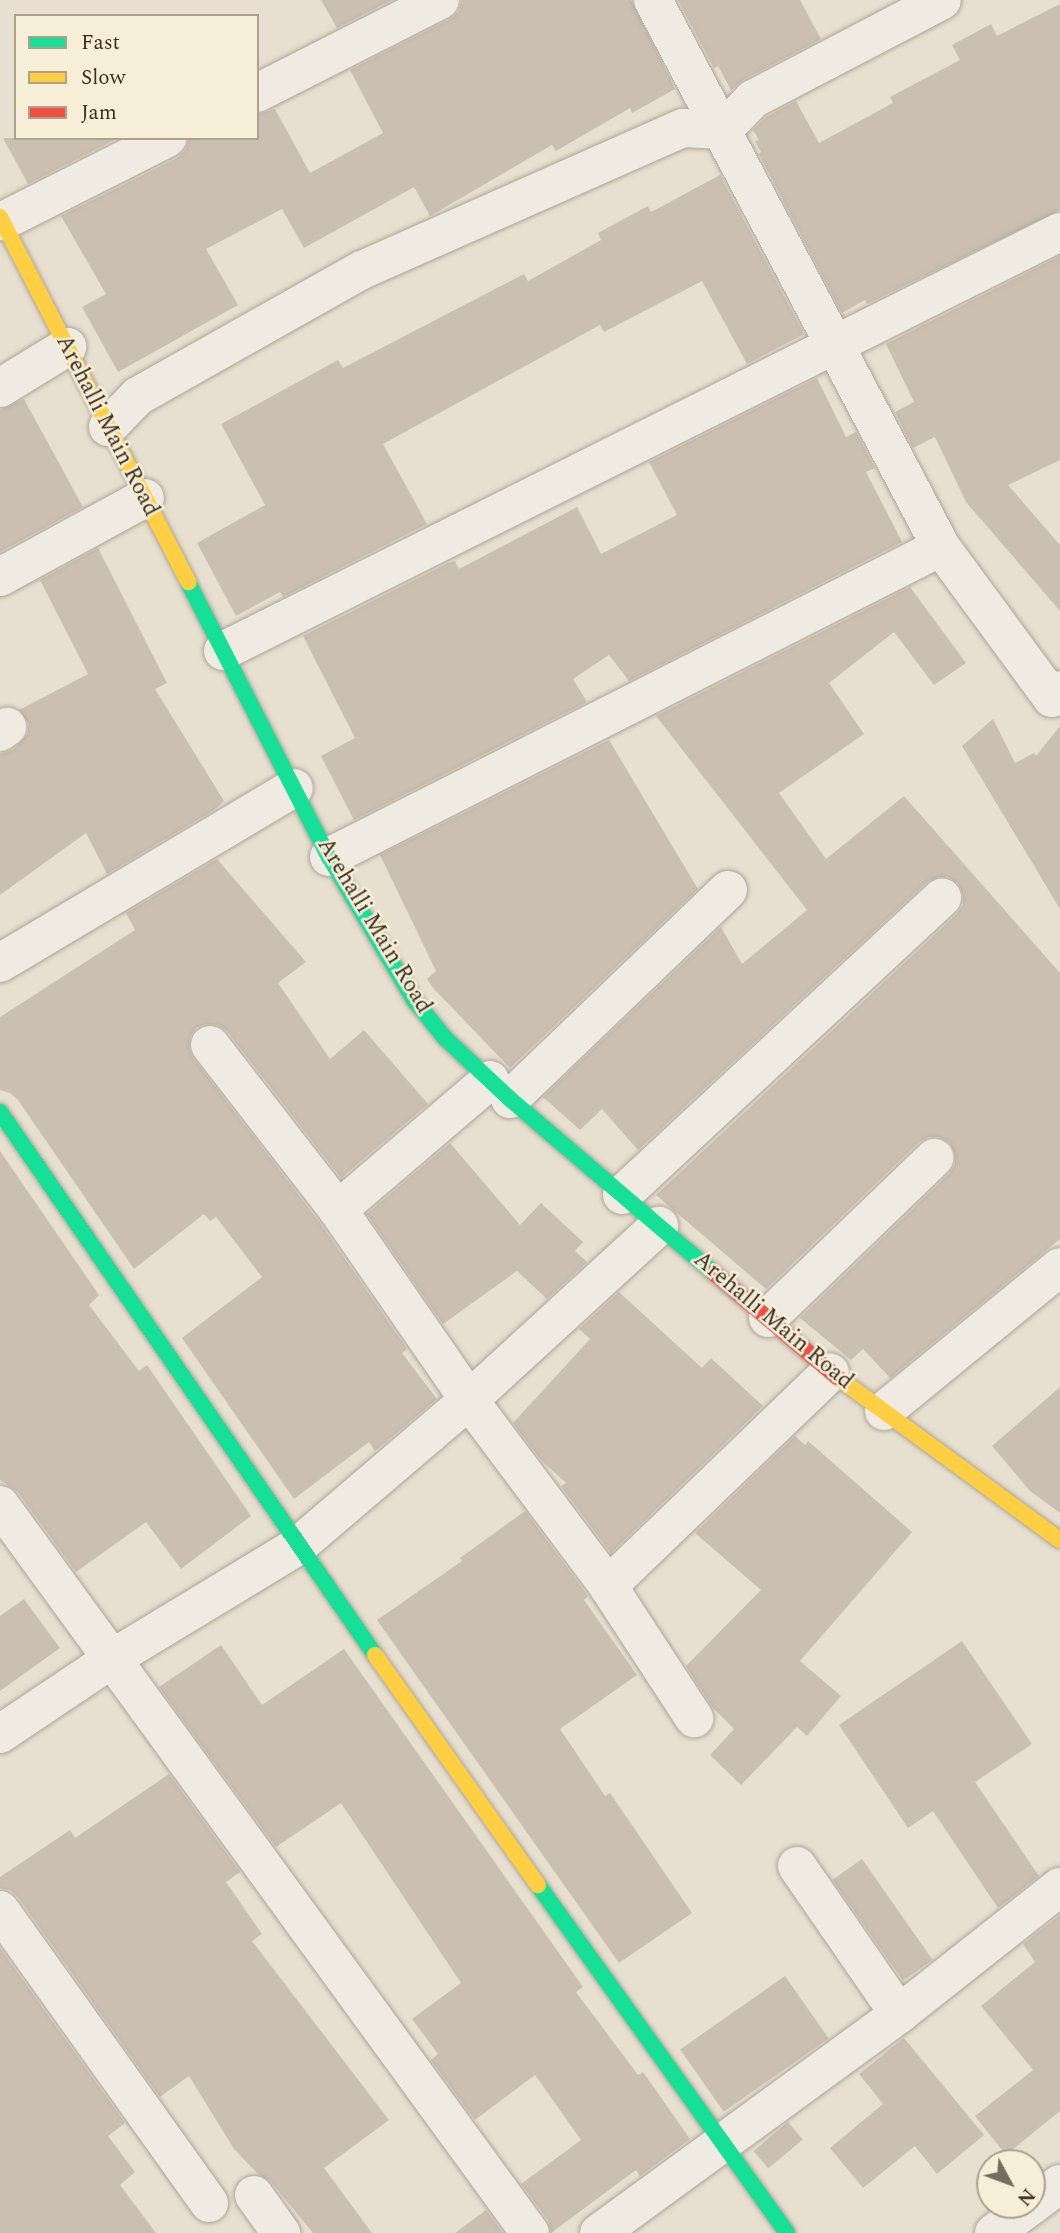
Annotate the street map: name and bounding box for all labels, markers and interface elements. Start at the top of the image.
legend [14,14,259,140]
text: Fast [81,27,120,59]
text: Slow [81,62,125,94]
text: Jam [81,97,117,129]
street label: Arehalli Main Road [49,331,165,521]
street label: Arehalli Main Road [311,833,437,1019]
street label: Arehalli Main Road [688,1246,858,1396]
north arrow [976,2149,1046,2219]
text: N [1010,2181,1042,2212]

